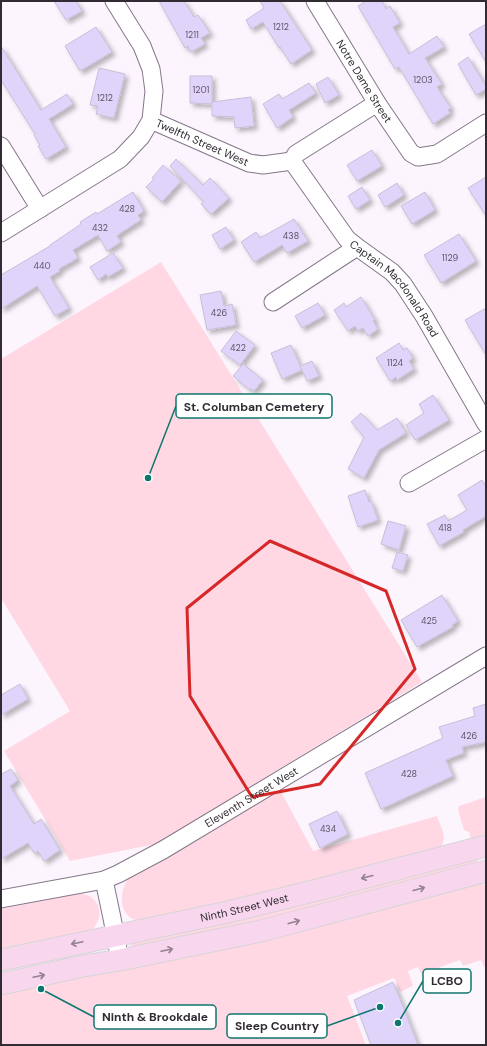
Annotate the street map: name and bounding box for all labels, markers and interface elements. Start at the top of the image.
house number: 1212 [273,21,289,33]
house number: 1211 [185,29,199,41]
street label: Notre Dame Street [333,37,395,125]
house number: 1203 [413,74,433,86]
house number: 1201 [193,84,210,96]
house number: 1212 [97,92,113,104]
street label: Twelfth Street West [154,116,251,169]
house number: 428 [119,203,135,215]
house number: 432 [92,222,108,234]
house number: 438 [283,230,299,242]
street label: Captain Macdonald Road [347,237,442,340]
house number: 1129 [442,252,459,264]
house number: 440 [33,260,51,272]
house number: 426 [211,307,227,319]
house number: 422 [230,342,246,354]
house number: 1124 [387,357,404,369]
callout: St. Columban Cemetery [176,394,332,418]
text: St. Columban Cemetery [184,399,325,415]
house number: 418 [438,522,452,534]
house number: 425 [421,615,437,627]
house number: 426 [461,730,477,742]
street label: Eleventh Street West [202,764,301,830]
house number: 428 [401,768,417,780]
house number: 434 [320,823,337,835]
one-way arrow [361,874,374,881]
one-way arrow [412,885,425,892]
street label: Ninth Street West [199,890,290,925]
one-way arrow [287,918,300,926]
one-way arrow [71,940,84,948]
one-way arrow [160,946,173,954]
callout: LCBO [423,969,471,993]
one-way arrow [32,971,45,979]
text: LCBO [431,973,463,989]
callout: Ninth & Brookdale [94,1005,216,1029]
text: Ninth & Brookdale [102,1009,208,1025]
callout: Sleep Country [227,1014,327,1038]
text: Sleep Country [235,1018,320,1034]

